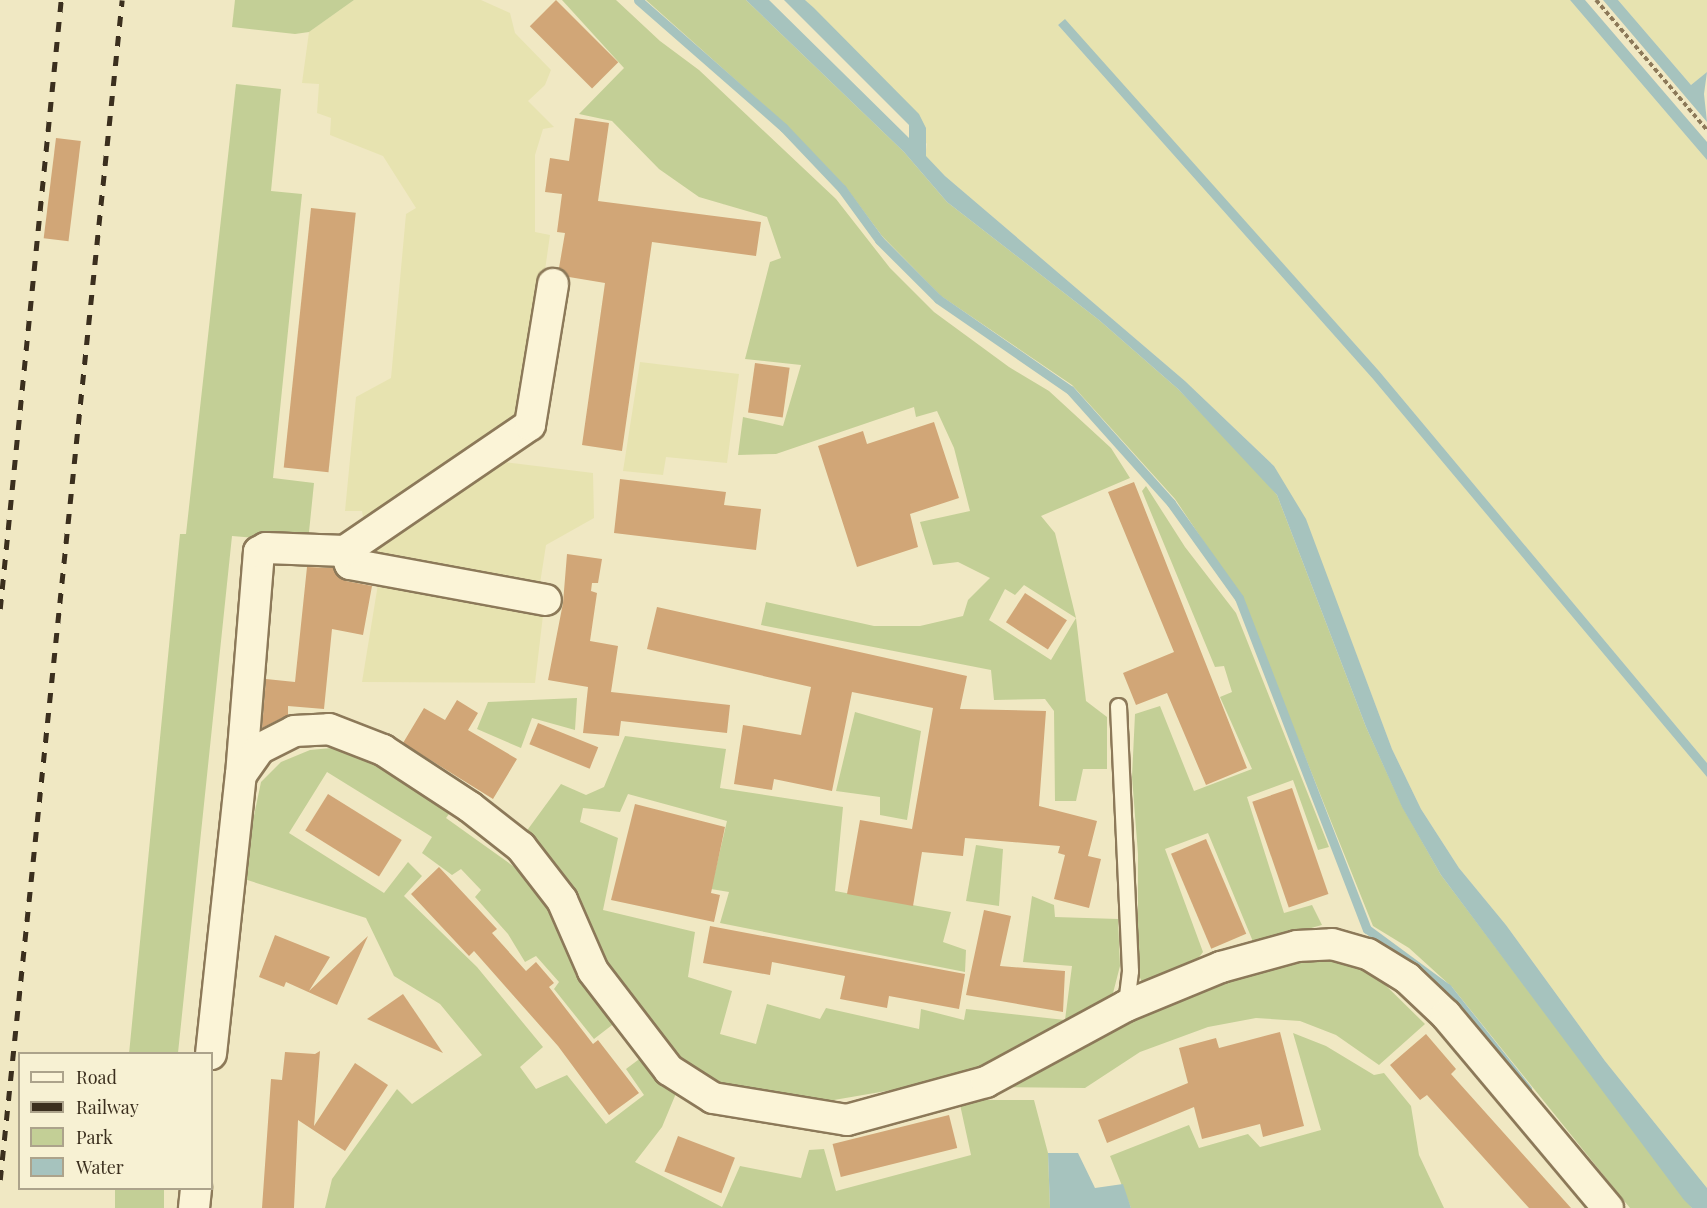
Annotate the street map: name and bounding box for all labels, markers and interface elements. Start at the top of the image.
legend [18,1052,213,1190]
text: Road [76,1065,117,1089]
text: Railway [76,1095,139,1119]
text: Park [76,1125,113,1149]
text: Water [76,1155,124,1179]

